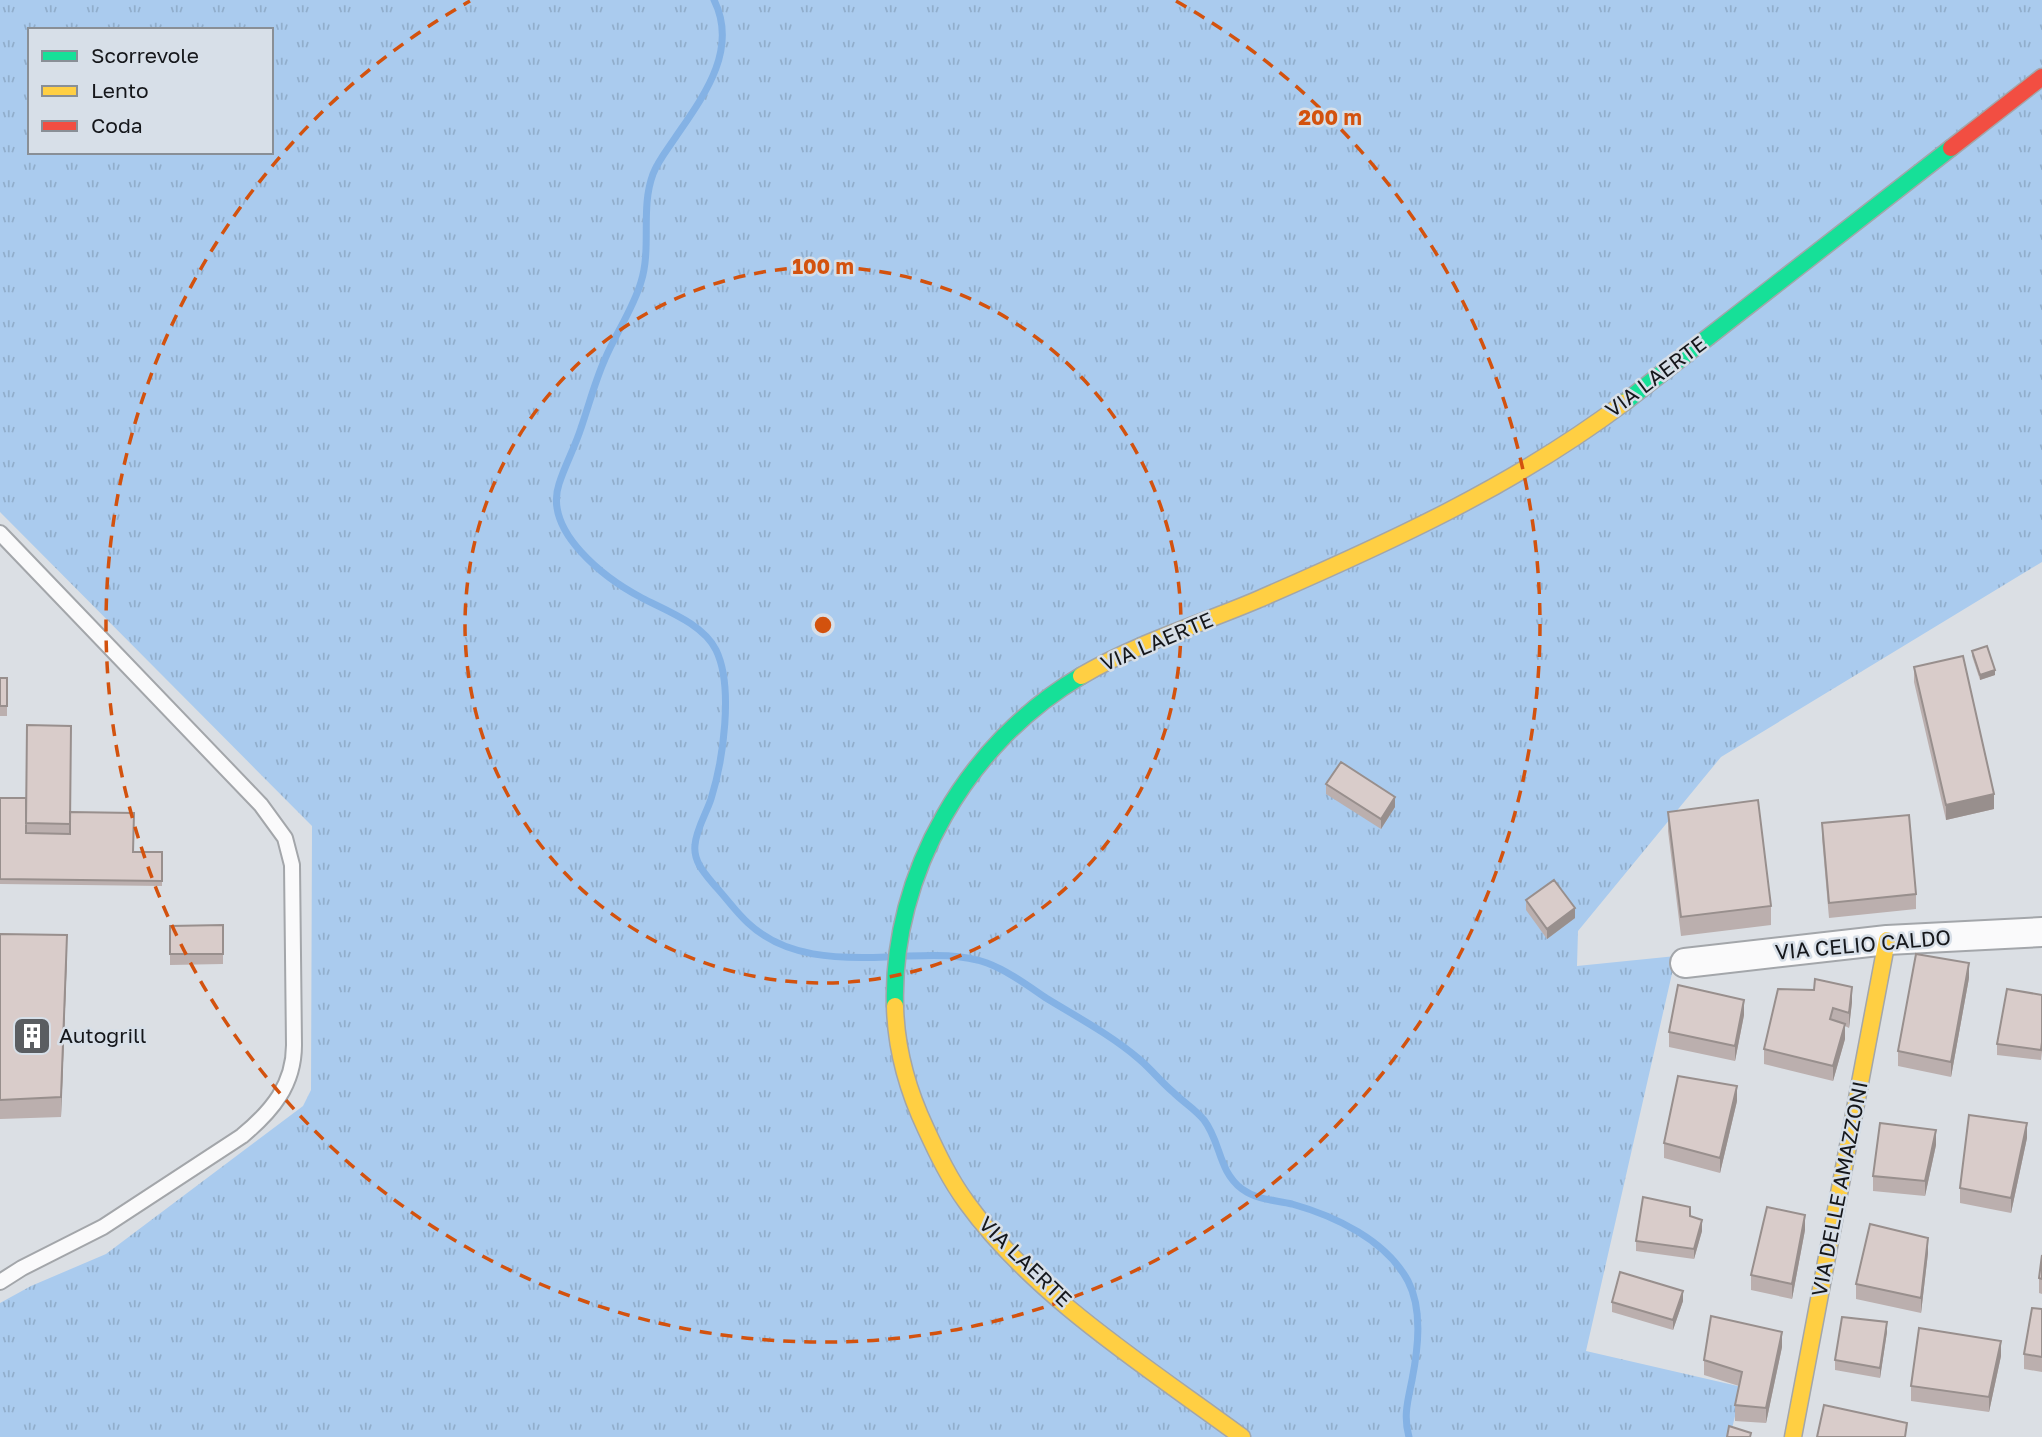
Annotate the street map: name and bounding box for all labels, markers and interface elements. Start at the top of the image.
legend [28,28,273,154]
text: Scorrevole [91,42,199,68]
text: Lento [91,77,149,103]
text: 200 m [1298,104,1362,130]
text: Coda [91,112,143,138]
text: 100 m [792,253,854,279]
street label: VIA LAERTE [1600,330,1711,423]
street label: VIA LAERTE [1097,606,1217,676]
centre of rings [811,613,835,637]
street label: VIA CELIO CALDO [1774,923,1952,965]
building icon: Autogrill [11,1015,53,1057]
place label: Autogrill [59,1022,147,1048]
street label: VIA DELLE AMAZZONI [1805,1079,1873,1299]
street label: VIA LAERTE [974,1210,1078,1312]

